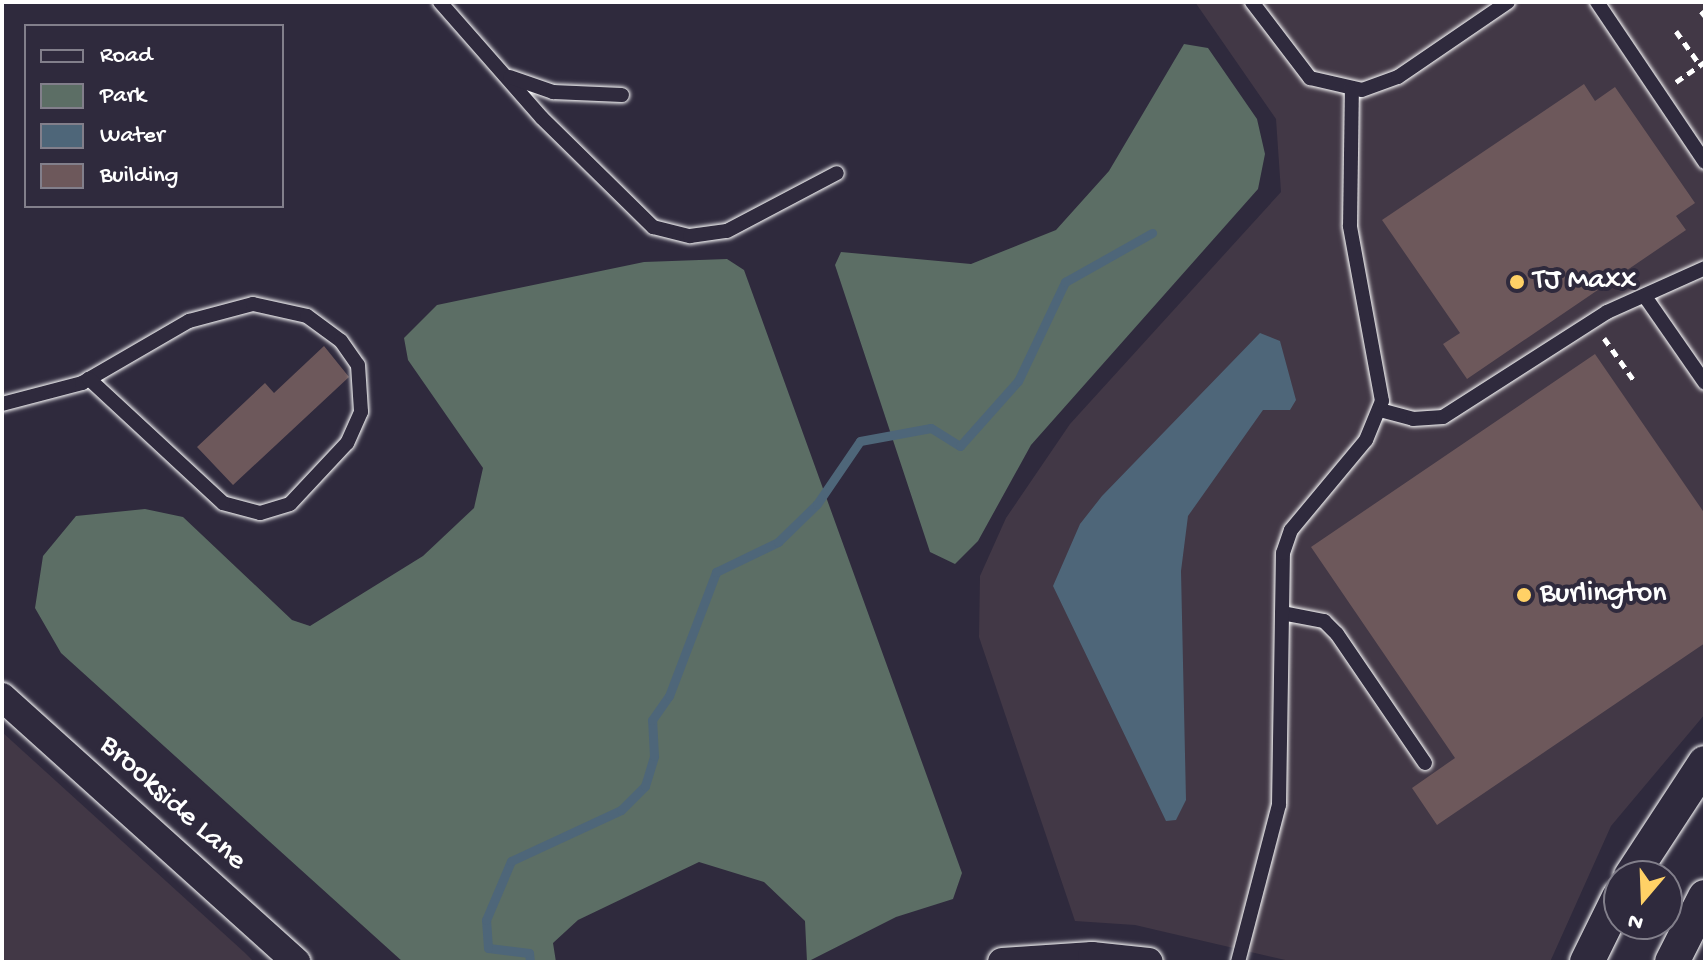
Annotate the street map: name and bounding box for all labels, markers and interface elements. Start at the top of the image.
legend [24,24,284,208]
text: Road [100,42,152,71]
text: Park [100,82,146,111]
text: Water [100,122,164,151]
text: Building [100,162,178,191]
place label: TJ Maxx [1533,264,1637,300]
marker: TJ Maxx [1508,273,1526,291]
place label: Burlington [1540,577,1667,613]
marker: Burlington [1515,586,1533,604]
street label: Brookside Lane [91,729,253,879]
north arrow [1603,860,1683,940]
text: N [1625,906,1647,935]

